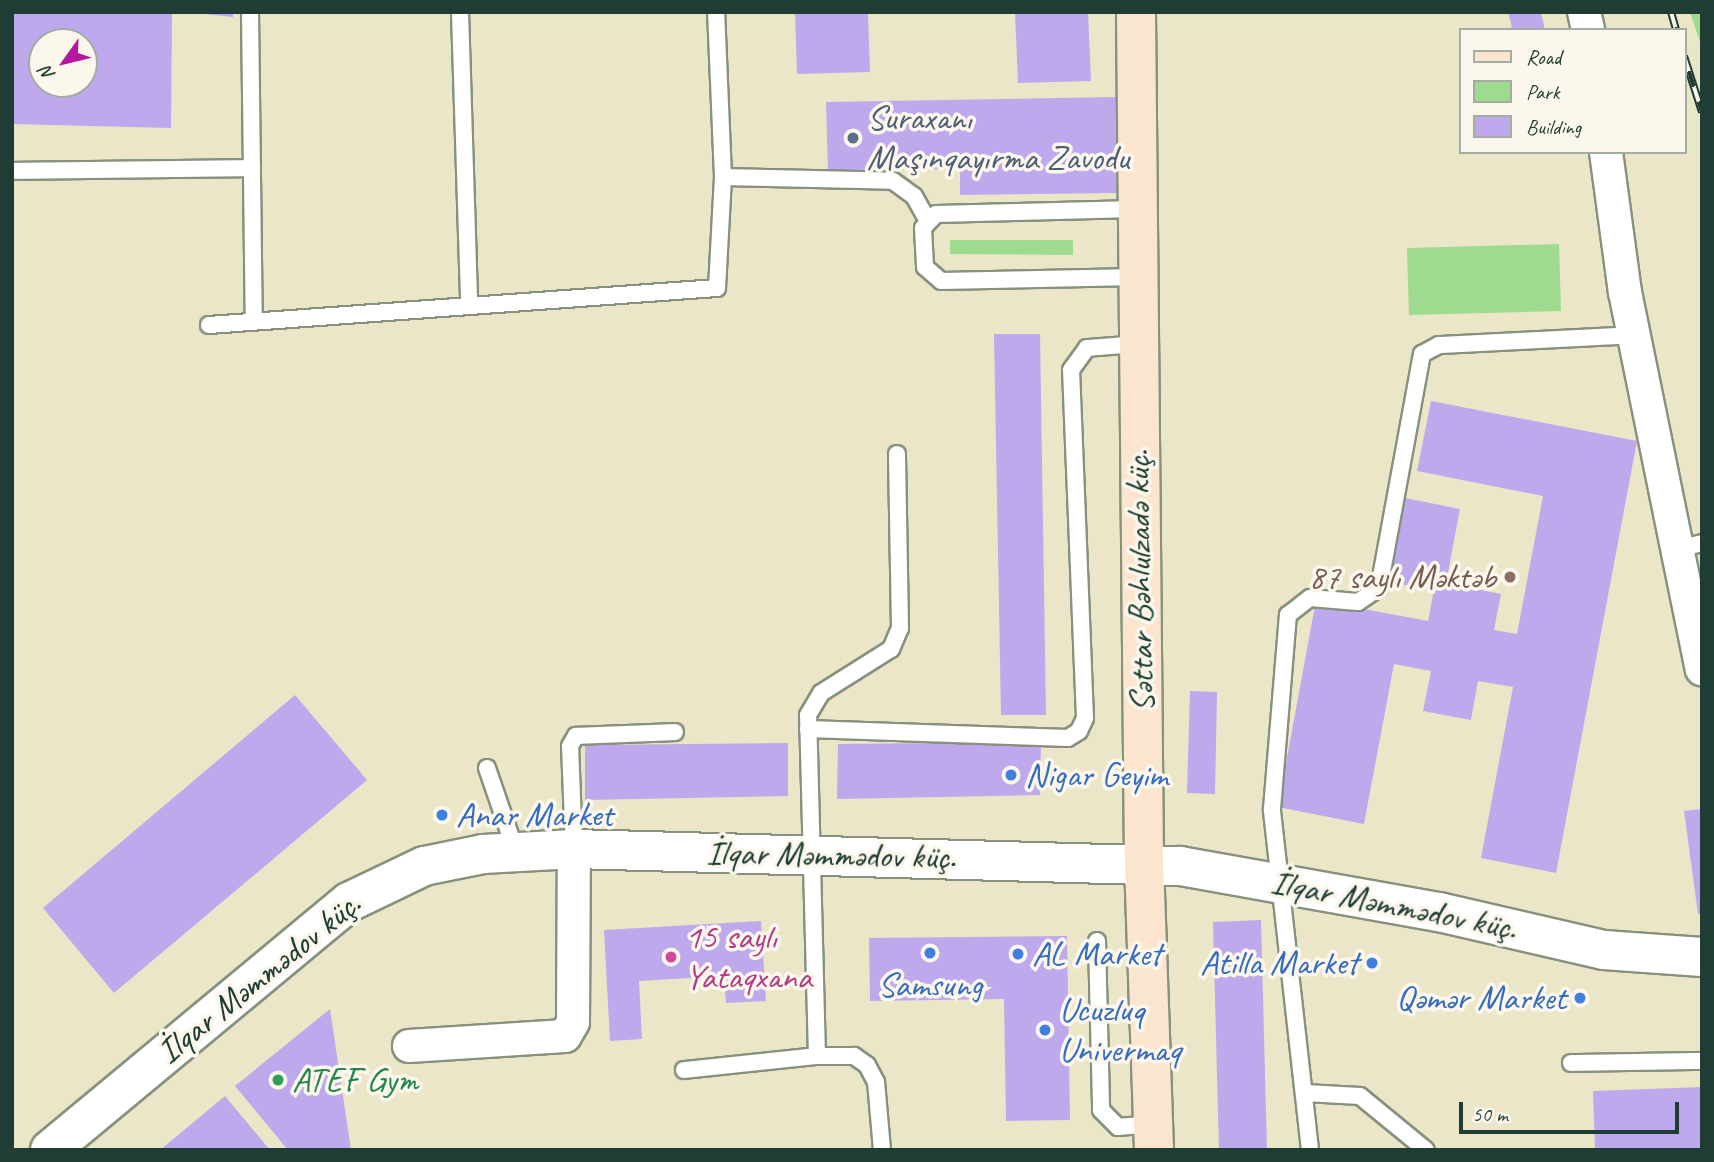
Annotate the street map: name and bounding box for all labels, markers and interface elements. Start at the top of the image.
north arrow [28,28,98,98]
legend [1458,28,1686,154]
text: Road [1526,44,1561,70]
text: N [34,62,60,85]
text: Park [1526,79,1559,105]
place label: Suraxanı Maşınqayırma Zavodu [867,97,1129,179]
text: Building [1526,114,1581,140]
marker: Suraxanı Maşınqayırma Zavodu [845,130,861,146]
street label: Səttar Bəhlulzadə küç. [1117,450,1163,712]
place label: 87 saylı Məktəb [1308,556,1496,598]
marker: 87 saylı Məktəb [1502,569,1518,585]
place label: Nigar Geyim [1025,754,1169,796]
marker: Nigar Geyim [1003,767,1019,783]
place label: Anar Market [456,794,614,836]
marker: Anar Market [434,807,450,823]
street label: İlqar Məmmədov küç. [706,832,956,878]
street label: İlqar Məmmədov küç. [1267,861,1521,949]
street label: İlqar Məmmədov küç. [149,883,369,1073]
place label: 15 saylı Yataqxana [685,916,812,998]
place label: AL Market [1032,933,1161,975]
place label: Atilla Market [1199,942,1358,984]
marker: Samsung [922,945,938,961]
marker: AL Market [1010,946,1026,962]
marker: 15 saylı Yataqxana [663,949,679,965]
marker: Atilla Market [1364,955,1380,971]
place label: Samsung [878,964,982,1006]
place label: Qəmər Market [1396,977,1566,1019]
place label: Ucuzluq Univermaq [1059,989,1181,1071]
marker: Qəmər Market [1572,990,1588,1006]
marker: Ucuzluq Univermaq [1037,1022,1053,1038]
place label: ATEF Gym [292,1059,418,1101]
marker: ATEF Gym [270,1072,286,1088]
scale bar [1462,1088,1682,1132]
text: 50 m [1472,1101,1508,1127]

